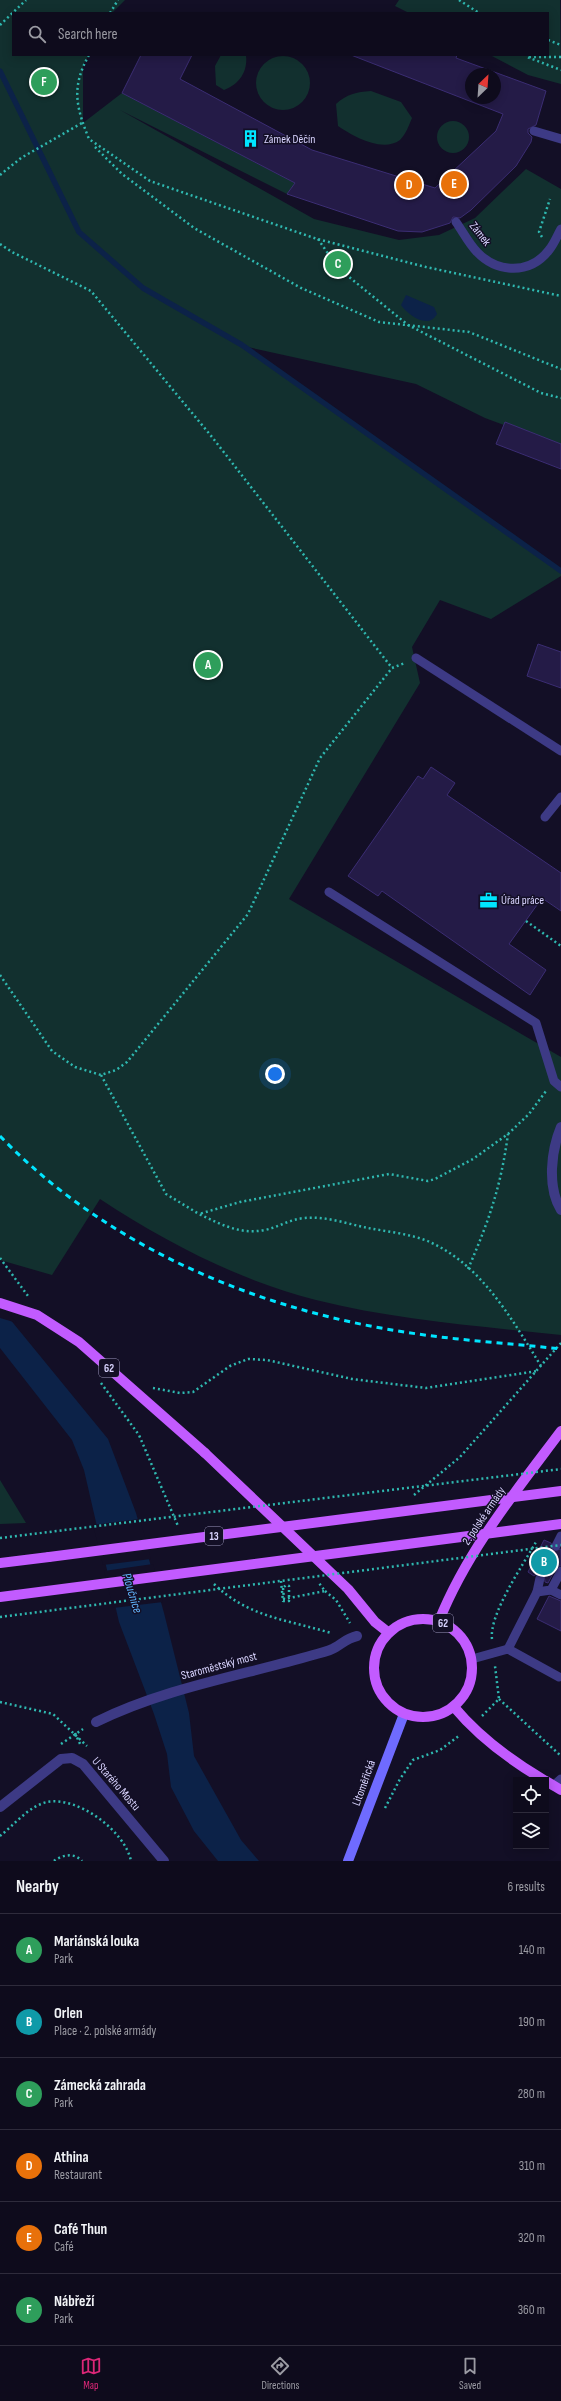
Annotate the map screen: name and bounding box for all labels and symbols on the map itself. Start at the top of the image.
pin: F [31,67,57,97]
north arrow [465,68,501,104]
building icon: Zámek Děčín [241,129,261,149]
place label: Zámek Děčín [264,132,315,147]
pin: E [441,169,467,199]
pin: D [396,170,422,200]
street label: Zámek [466,219,494,249]
pin: C [325,249,351,279]
pin: A [195,650,221,680]
office icon: Úřad práce [478,890,498,910]
place label: Úřad práce [501,893,544,908]
your location [265,1064,285,1084]
road number: 62 [99,1359,119,1377]
street label: 2. polské armády [459,1484,509,1548]
road number: 13 [205,1527,223,1545]
pin: B [531,1547,557,1577]
water label: Ploučnice [118,1571,146,1615]
road number: 62 [433,1614,453,1632]
street label: Staroměstský most [179,1649,259,1683]
street label: U Starého Mostu [89,1754,143,1814]
street label: Litoměřická [349,1758,379,1808]

